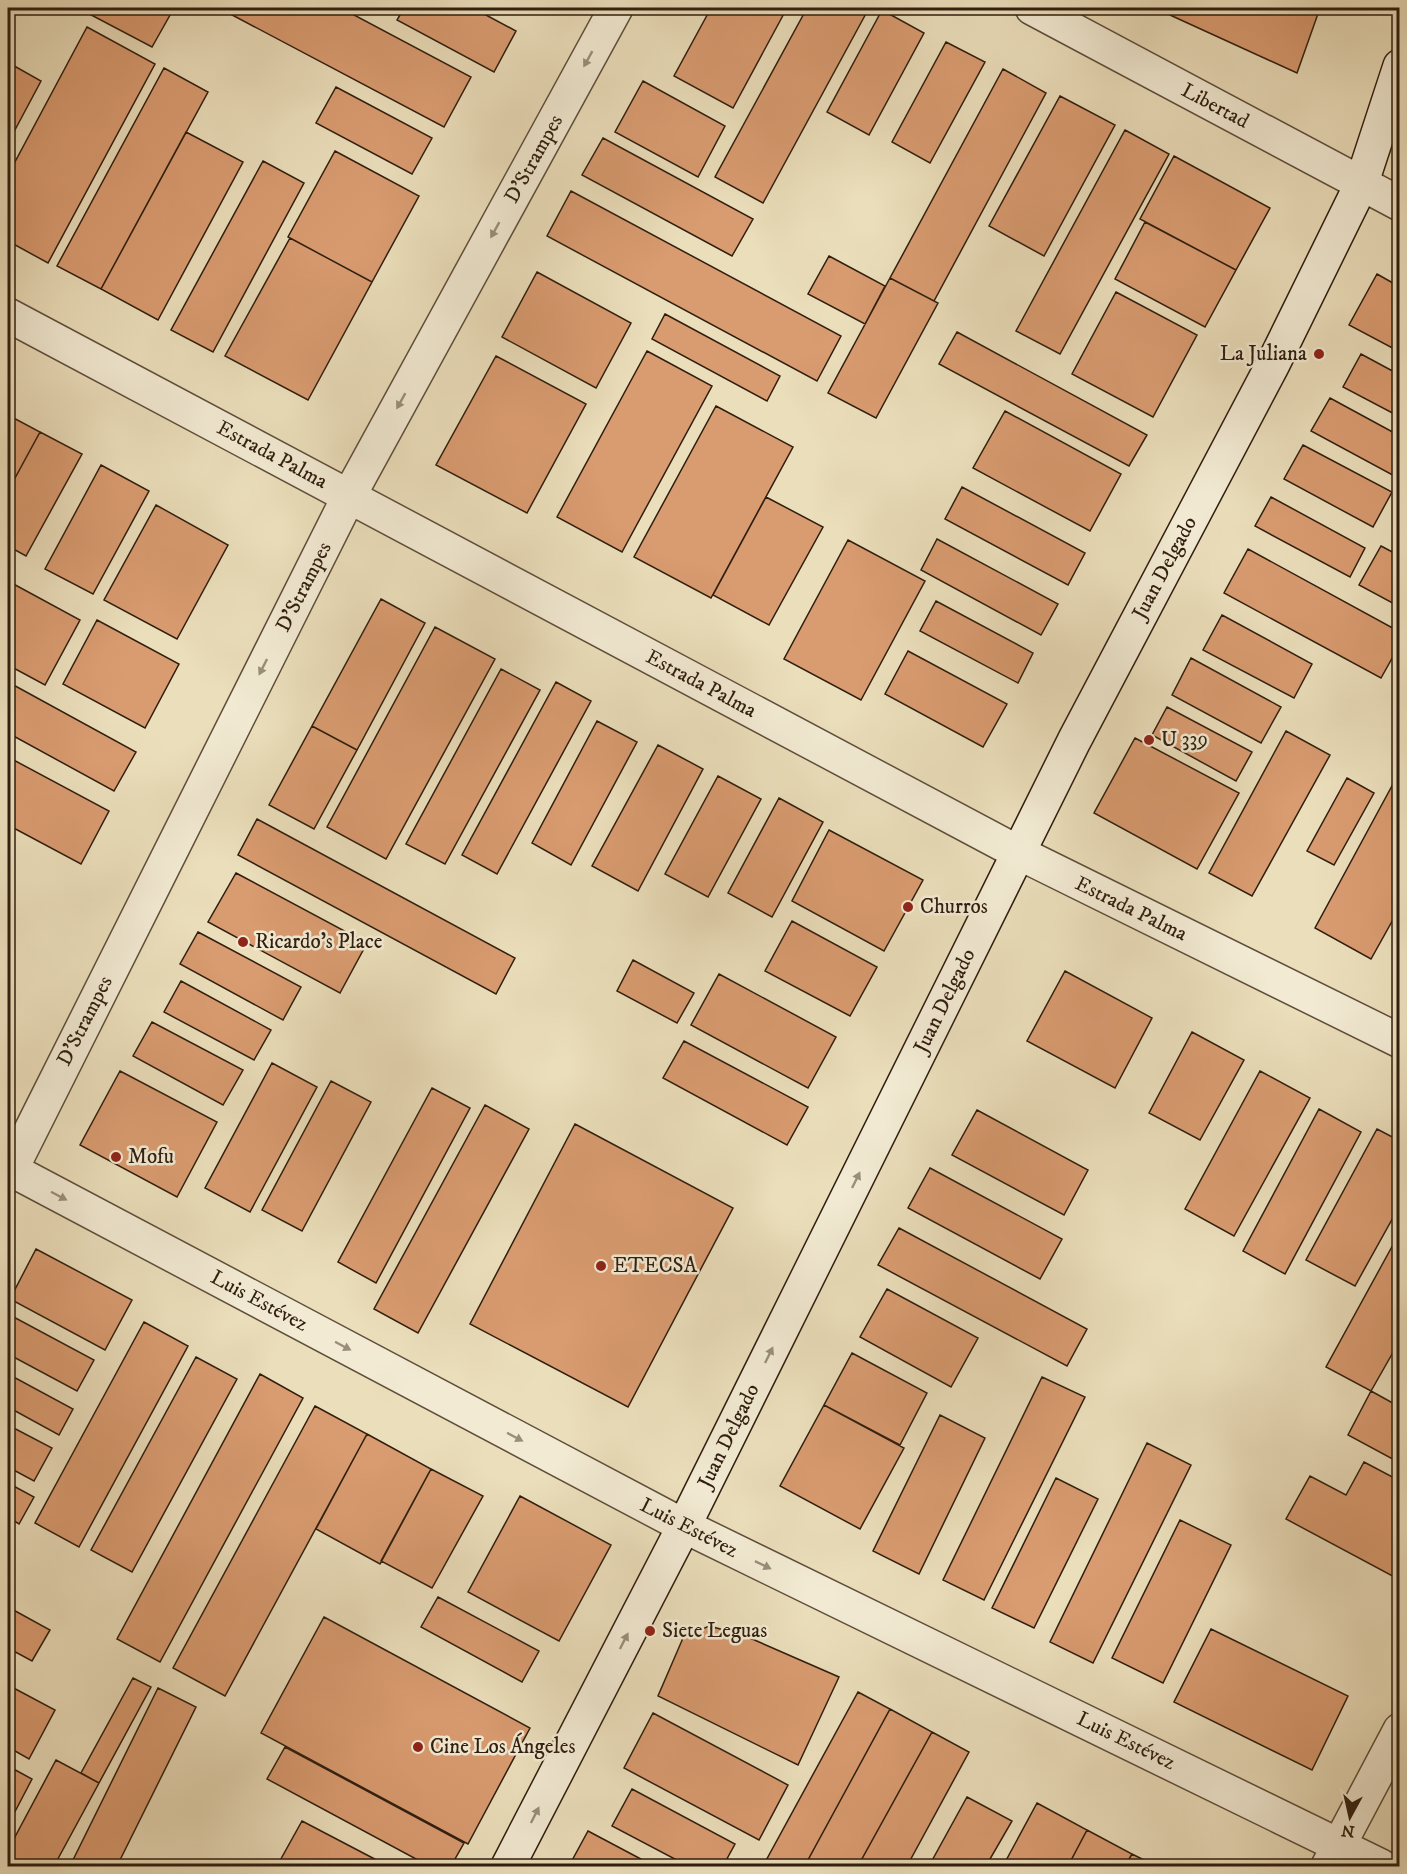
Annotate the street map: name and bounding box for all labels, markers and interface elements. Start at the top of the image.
one-way arrow [583,51,593,68]
street label: Libertad [1177,77,1254,135]
street label: D'Strampes [499,110,569,208]
one-way arrow [490,222,500,239]
place label: La Juliana [1220,341,1307,367]
marker: La Juliana [1312,347,1326,361]
one-way arrow [396,393,406,410]
street label: Estrada Palma [212,415,332,495]
street label: Juan Delgado [1126,512,1203,626]
street label: D'Strampes [270,538,338,636]
street label: Estrada Palma [641,644,761,724]
one-way arrow [259,659,268,676]
place label: U 339 [1161,727,1208,753]
marker: U 339 [1142,733,1156,747]
street label: Estrada Palma [1071,871,1191,947]
place label: Churros [920,894,988,920]
marker: Churros [901,900,915,914]
place label: Ricardo's Place [255,929,383,955]
marker: Ricardo's Place [236,935,250,949]
street label: Juan Delgado [908,945,981,1059]
street label: D'Strampes [51,972,119,1070]
place label: Mofu [128,1144,174,1170]
marker: Mofu [109,1150,123,1164]
one-way arrow [851,1172,861,1189]
one-way arrow [51,1191,68,1201]
place label: ETECSA [613,1253,698,1279]
marker: ETECSA [594,1259,608,1273]
street label: Luis Estévez [206,1265,312,1337]
one-way arrow [335,1341,352,1351]
one-way arrow [764,1346,774,1363]
street label: Juan Delgado [692,1380,765,1494]
one-way arrow [507,1432,524,1442]
street label: Luis Estévez [636,1492,742,1564]
one-way arrow [755,1560,772,1569]
place label: Siete Leguas [662,1618,767,1644]
marker: Siete Leguas [643,1624,657,1638]
one-way arrow [619,1633,629,1650]
street label: Luis Estévez [1072,1706,1180,1776]
place label: Cine Los Ángeles [430,1732,575,1760]
marker: Cine Los Ángeles [411,1740,425,1754]
north arrow [1320,1787,1380,1847]
one-way arrow [530,1806,539,1823]
text: N [1340,1820,1356,1842]

